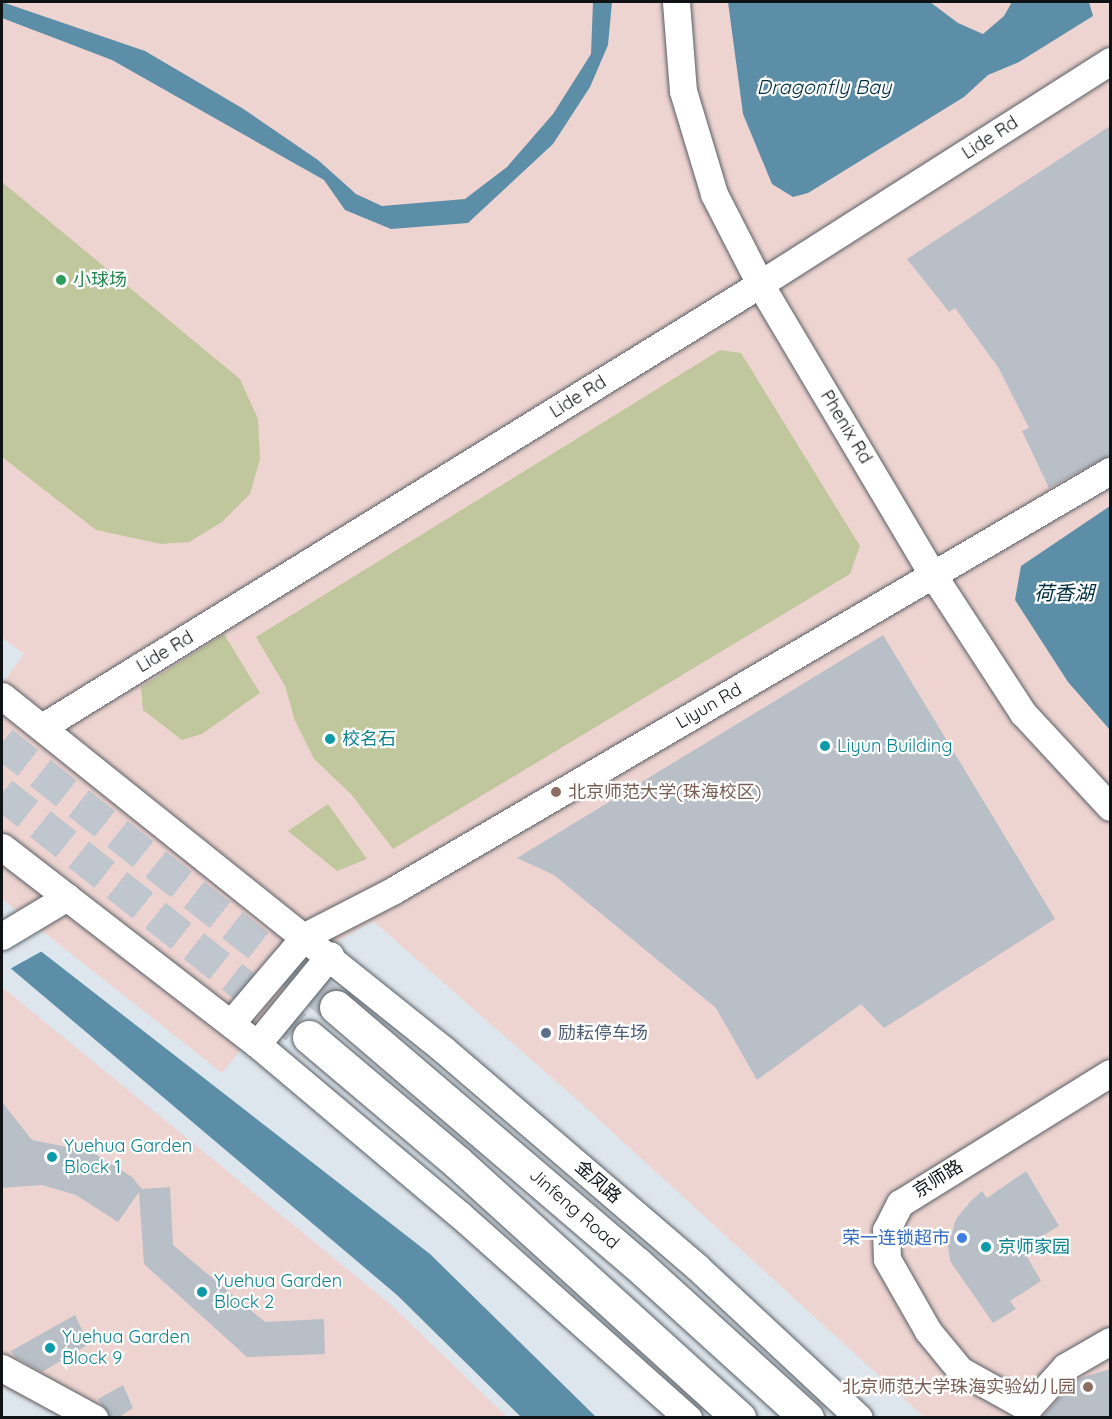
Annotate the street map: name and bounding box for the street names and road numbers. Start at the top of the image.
street label: Lide Rd [958,112,1022,164]
street label: Lide Rd [546,371,610,423]
street label: Phenix Rd [816,386,876,468]
street label: Lide Rd [133,627,197,677]
street label: Liyun Rd [672,679,746,733]
street label: 金凤路 [571,1156,625,1208]
street label: 京师路 [909,1156,967,1202]
street label: Jinfeng Road [525,1164,623,1254]

